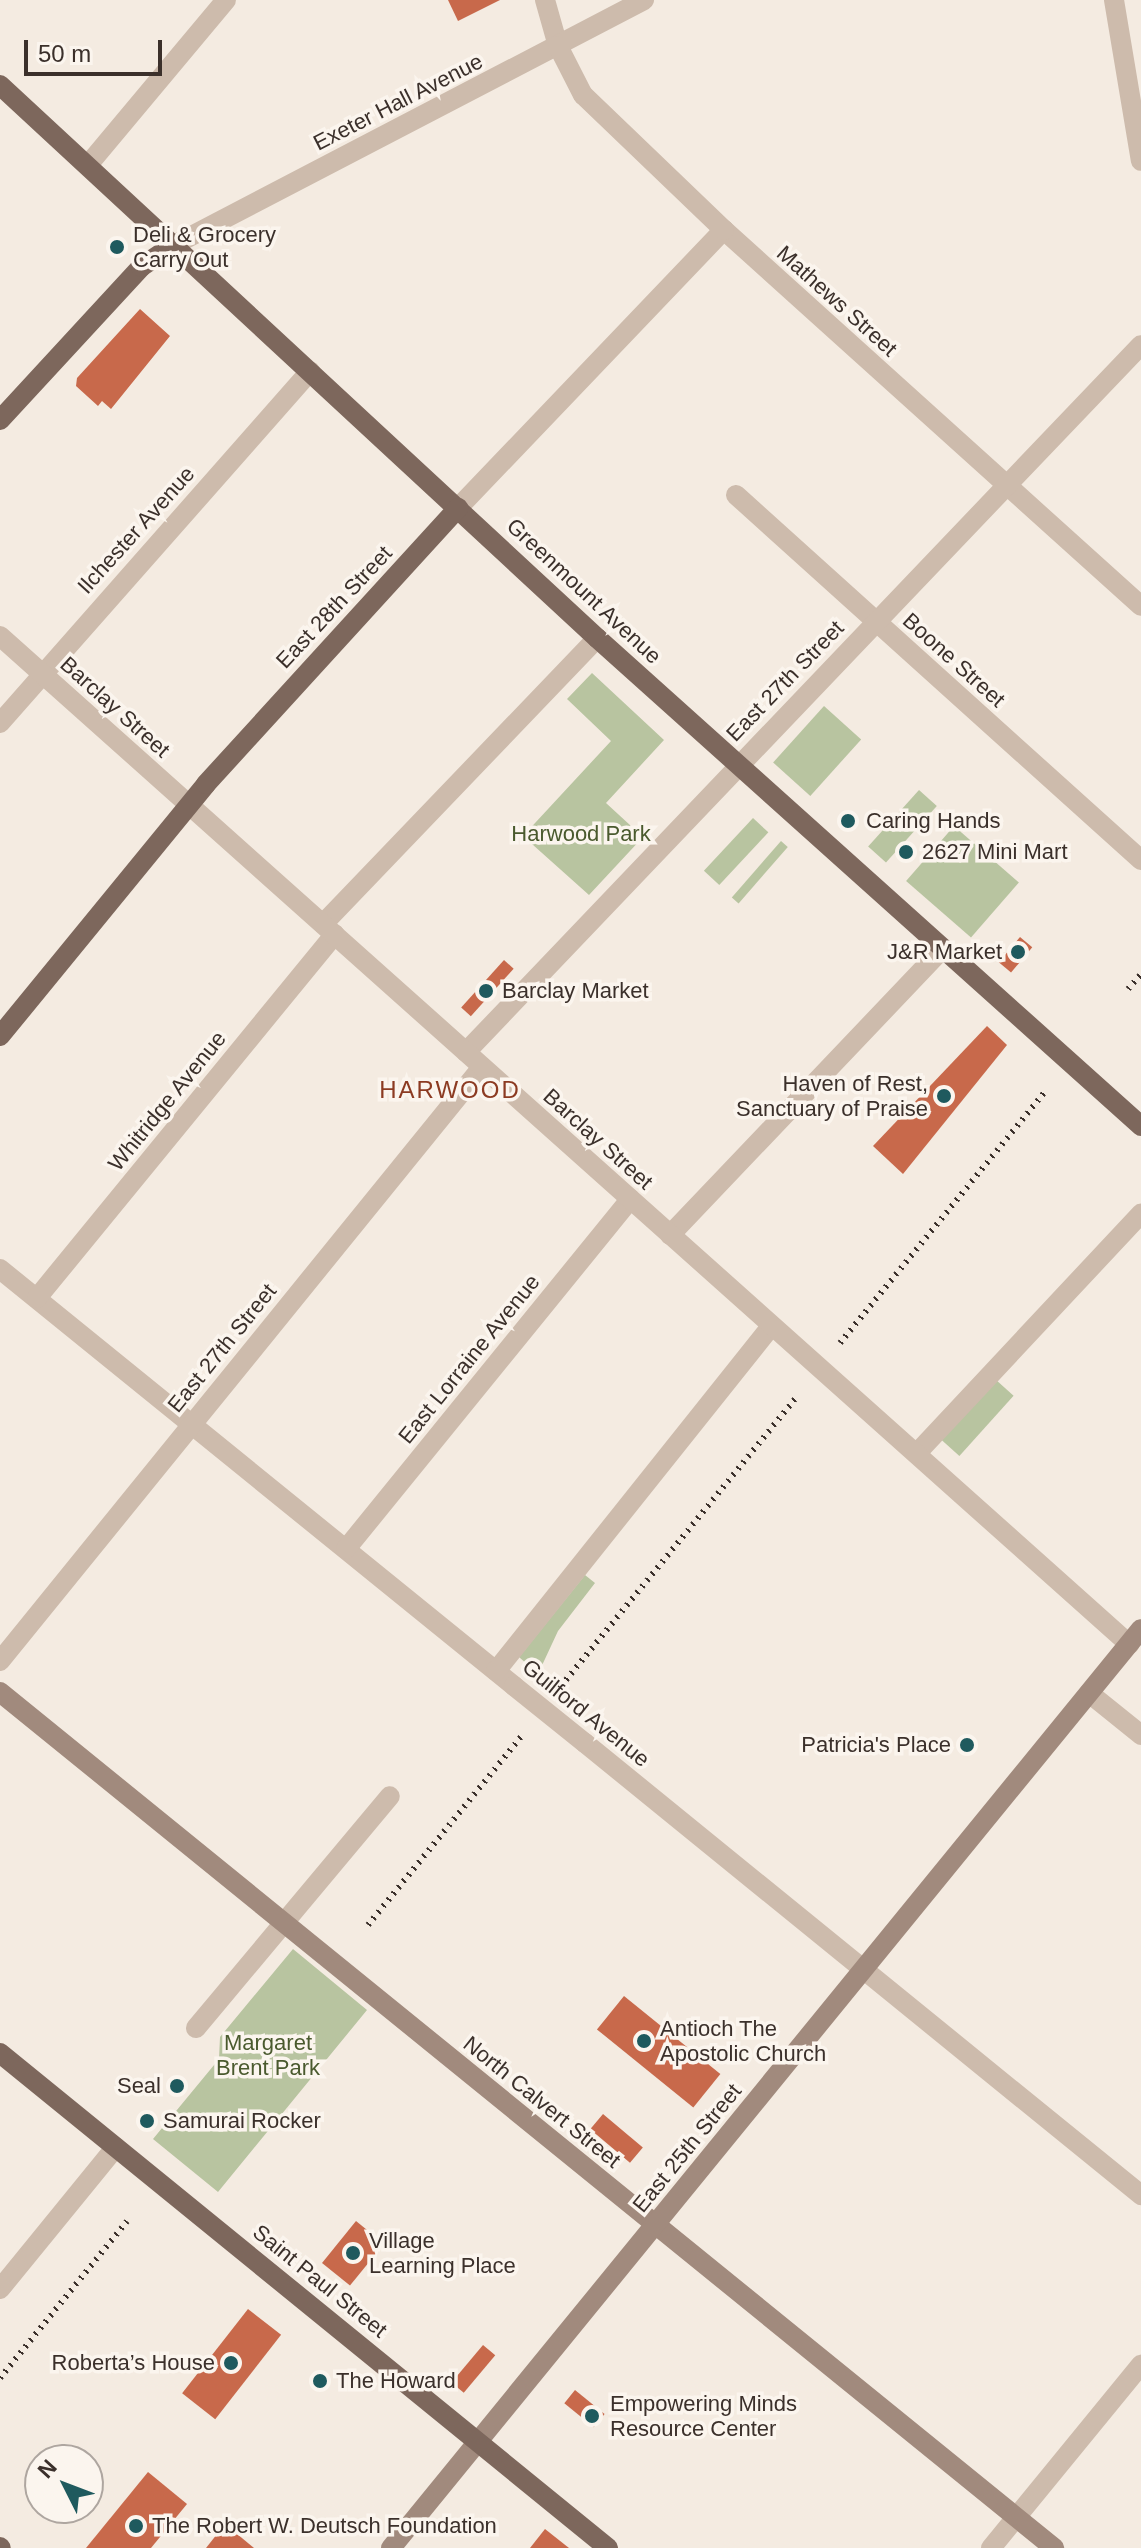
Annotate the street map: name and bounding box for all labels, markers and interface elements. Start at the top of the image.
scale bar [28,24,166,74]
text: 50 m [38,40,91,67]
street label: Exeter Hall Avenue [308,48,488,156]
place label: Deli & Grocery Carry Out [133,221,276,272]
marker: Deli & Grocery Carry Out [108,238,126,256]
street label: Mathews Street [771,240,903,362]
street label: Ilchester Avenue [71,460,201,600]
street label: Greenmount Avenue [501,512,667,670]
street label: East 28th Street [271,540,397,674]
street label: Boone Street [897,607,1011,713]
street label: East 27th Street [721,615,849,747]
street label: Barclay Street [55,651,175,763]
place label: Caring Hands [866,808,1001,834]
marker: Caring Hands [837,810,859,832]
park label: Harwood Park [511,821,651,847]
place label: 2627 Mini Mart [922,839,1068,865]
marker: 2627 Mini Mart [897,843,915,861]
place label: J&R Market [887,939,1002,965]
marker: J&R Market [1009,943,1027,961]
place label: Barclay Market [502,978,649,1004]
marker: Barclay Market [477,982,495,1000]
street label: Whitridge Avenue [102,1025,232,1177]
place label: Haven of Rest, Sanctuary of Praise [736,1070,928,1122]
district label: HARWOOD [379,1076,521,1104]
street label: Barclay Street [538,1083,658,1195]
marker: Haven of Rest, Sanctuary of Praise [935,1087,953,1105]
street label: East Lorraine Avenue [392,1269,546,1449]
street label: East 27th Street [162,1278,282,1418]
street label: Guilford Avenue [517,1653,655,1773]
place label: Patricia's Place [801,1732,951,1758]
marker: Patricia's Place [958,1736,976,1754]
place label: Antioch The Apostolic Church [660,2015,826,2066]
park label: Margaret Brent Park [216,2029,320,2080]
street label: North Calvert Street [458,2031,626,2173]
marker: Antioch The Apostolic Church [635,2032,653,2050]
place label: Seal [117,2073,161,2099]
marker: Seal [168,2077,186,2095]
street label: East 25th Street [627,2078,747,2218]
place label: Samurai Rocker [163,2108,321,2134]
marker: Samurai Rocker [138,2112,156,2130]
street label: Saint Paul Street [248,2219,392,2343]
place label: Village Learning Place [369,2227,516,2278]
marker: Village Learning Place [344,2244,362,2262]
place label: Roberta’s House [52,2350,215,2376]
marker: Roberta’s House [222,2354,240,2372]
place label: The Howard [336,2368,456,2394]
marker: The Howard [311,2372,329,2390]
place label: Empowering Minds Resource Center [610,2390,797,2442]
marker: Empowering Minds Resource Center [581,2405,603,2427]
north arrow [24,2444,104,2524]
text: N [33,2455,62,2483]
place label: The Robert W. Deutsch Foundation [152,2513,497,2539]
marker: The Robert W. Deutsch Foundation [127,2517,145,2535]

